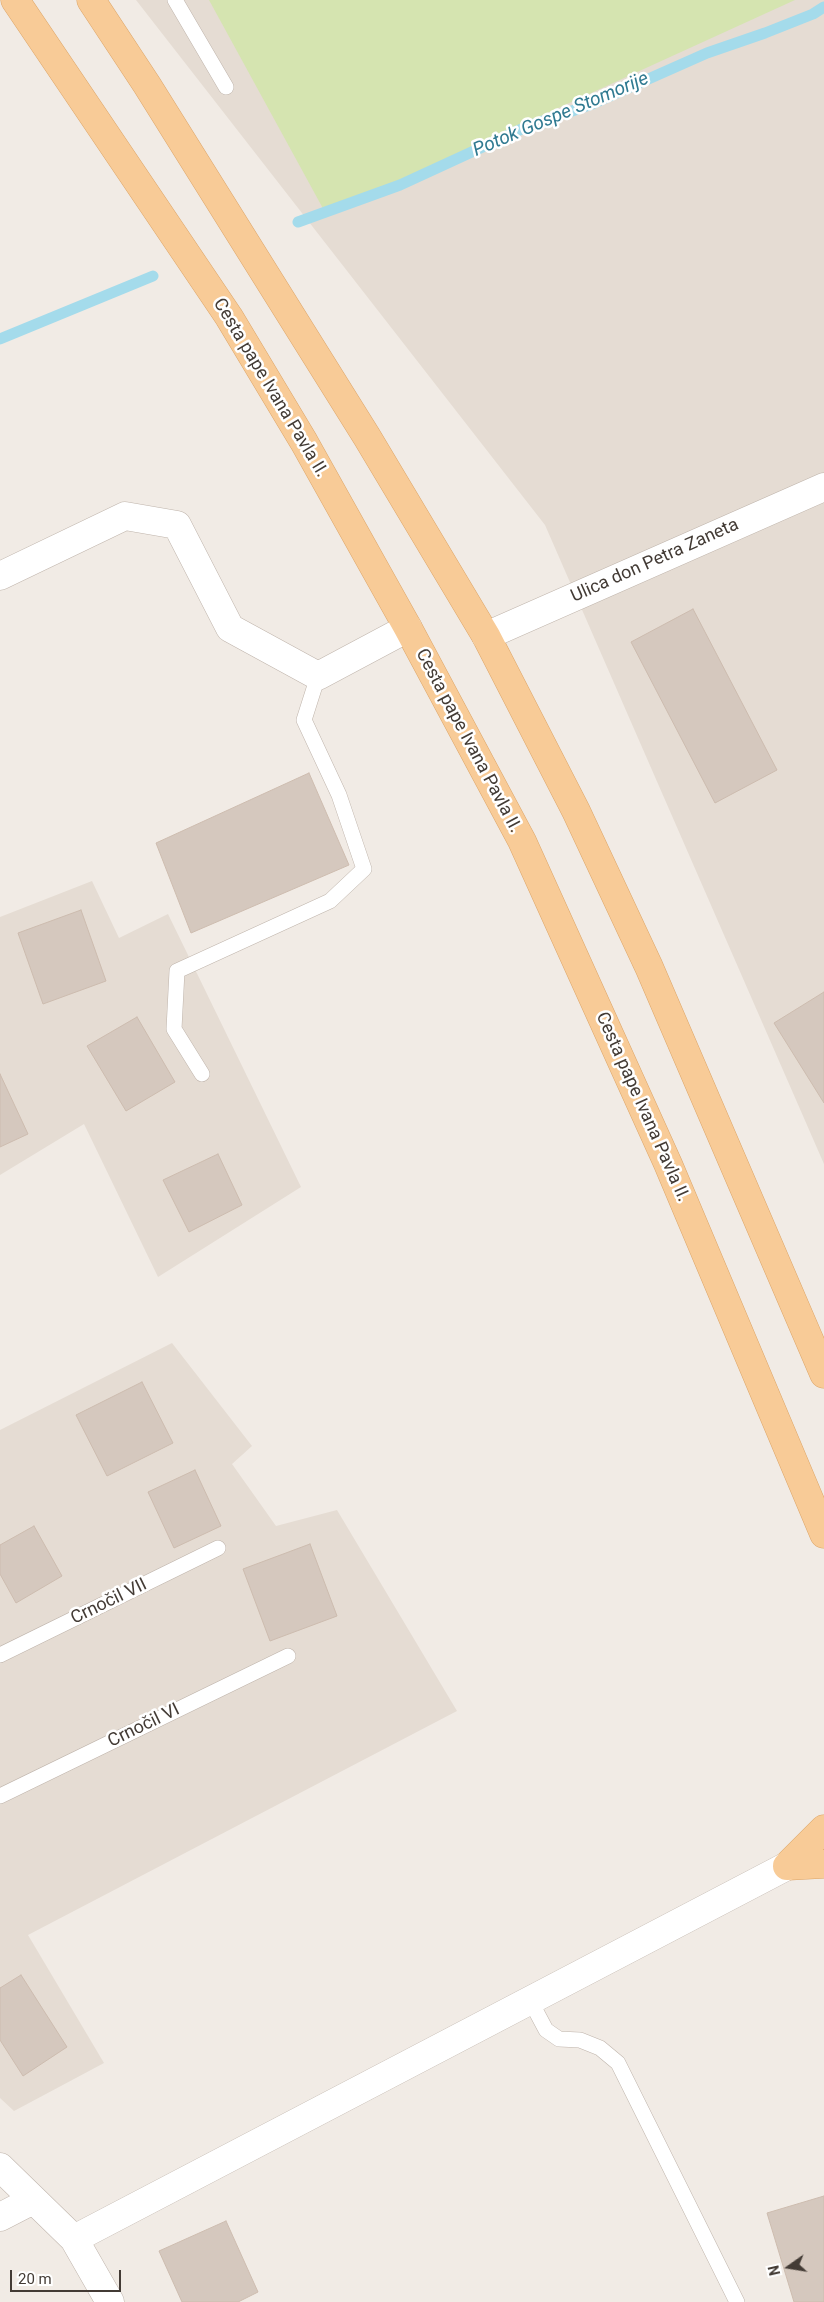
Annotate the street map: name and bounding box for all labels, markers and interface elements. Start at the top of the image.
water label: Potok Gospe Stomorije [470,68,652,162]
street label: Cesta pape Ivana Pavla II. [208,295,332,481]
street label: Ulica don Petra Zaneta [568,514,742,608]
street label: Cesta pape Ivana Pavla II. [410,645,526,837]
street label: Cesta pape Ivana Pavla II. [590,1009,694,1205]
street label: Crnočil VII [67,1574,151,1630]
street label: Crnočil VI [105,1699,183,1753]
north arrow [764,2242,814,2292]
scale bar [12,2260,124,2292]
text: N [765,2264,783,2277]
text: 20 m [18,2270,52,2288]

